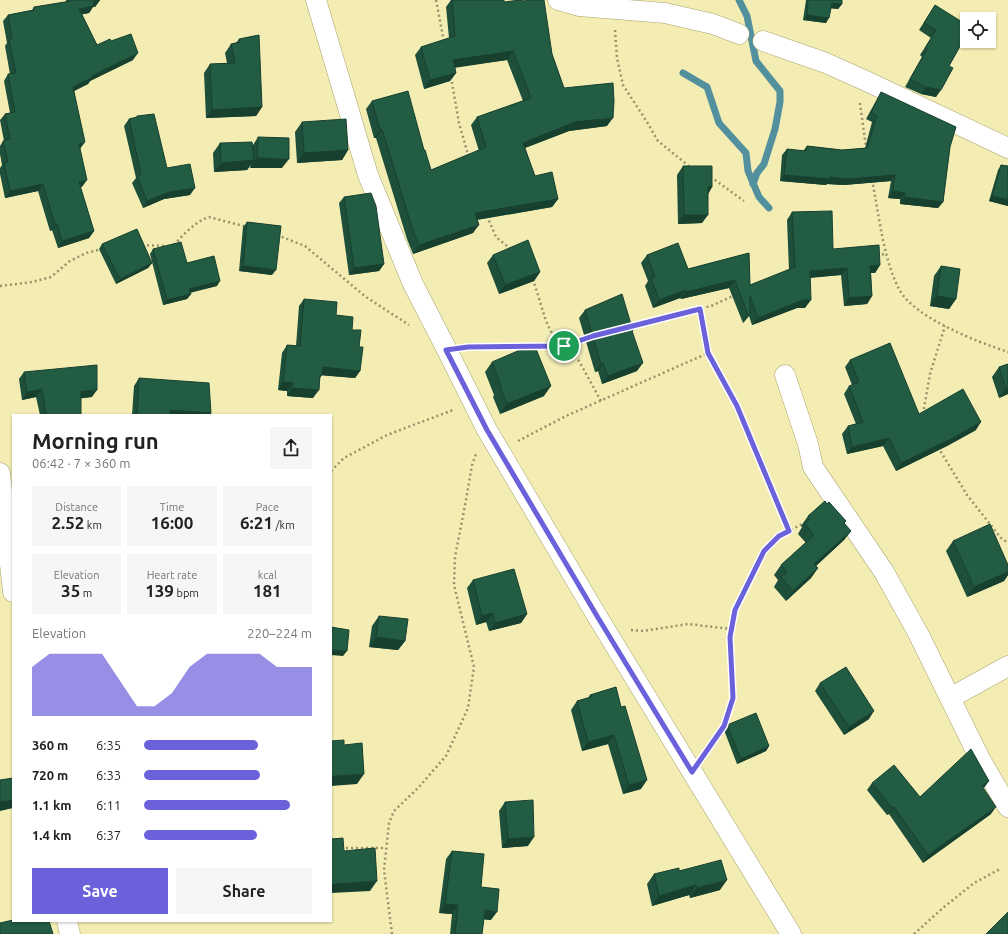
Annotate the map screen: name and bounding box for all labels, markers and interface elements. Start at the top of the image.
map controls [960,12,996,48]
button: locate [960,12,996,48]
pin [547,329,581,363]
icon: arrive [553,335,575,357]
button: share [270,427,312,469]
text: Morning run [32,428,159,453]
text: 06:42 · 7 × 360 m [32,456,131,470]
text: Distance [55,501,98,513]
text: Time [160,501,184,513]
text: Pace [256,501,279,513]
text: 2.52 [51,513,84,532]
text: 16:00 [151,513,193,532]
text: 6:21 [240,513,273,532]
text: km [84,519,102,531]
text: /km [273,519,295,531]
text: Elevation [54,569,100,581]
text: Heart rate [147,569,197,581]
text: kcal [258,569,277,581]
text: 35 [61,581,80,600]
text: 139 [145,581,174,600]
text: 181 [253,581,282,600]
text: m [80,587,92,599]
text: bpm [174,587,199,599]
text: Elevation [32,626,86,640]
text: 220–224 m [247,626,312,640]
text: 360 m [32,738,68,752]
text: 6:35 [96,738,121,752]
text: 720 m [32,768,68,782]
text: 6:33 [96,768,121,782]
text: 1.1 km [32,798,71,812]
text: 6:11 [96,798,121,812]
text: 1.4 km [32,828,71,842]
text: 6:37 [96,828,121,842]
button: Save [32,868,168,914]
button: Share [176,868,312,914]

